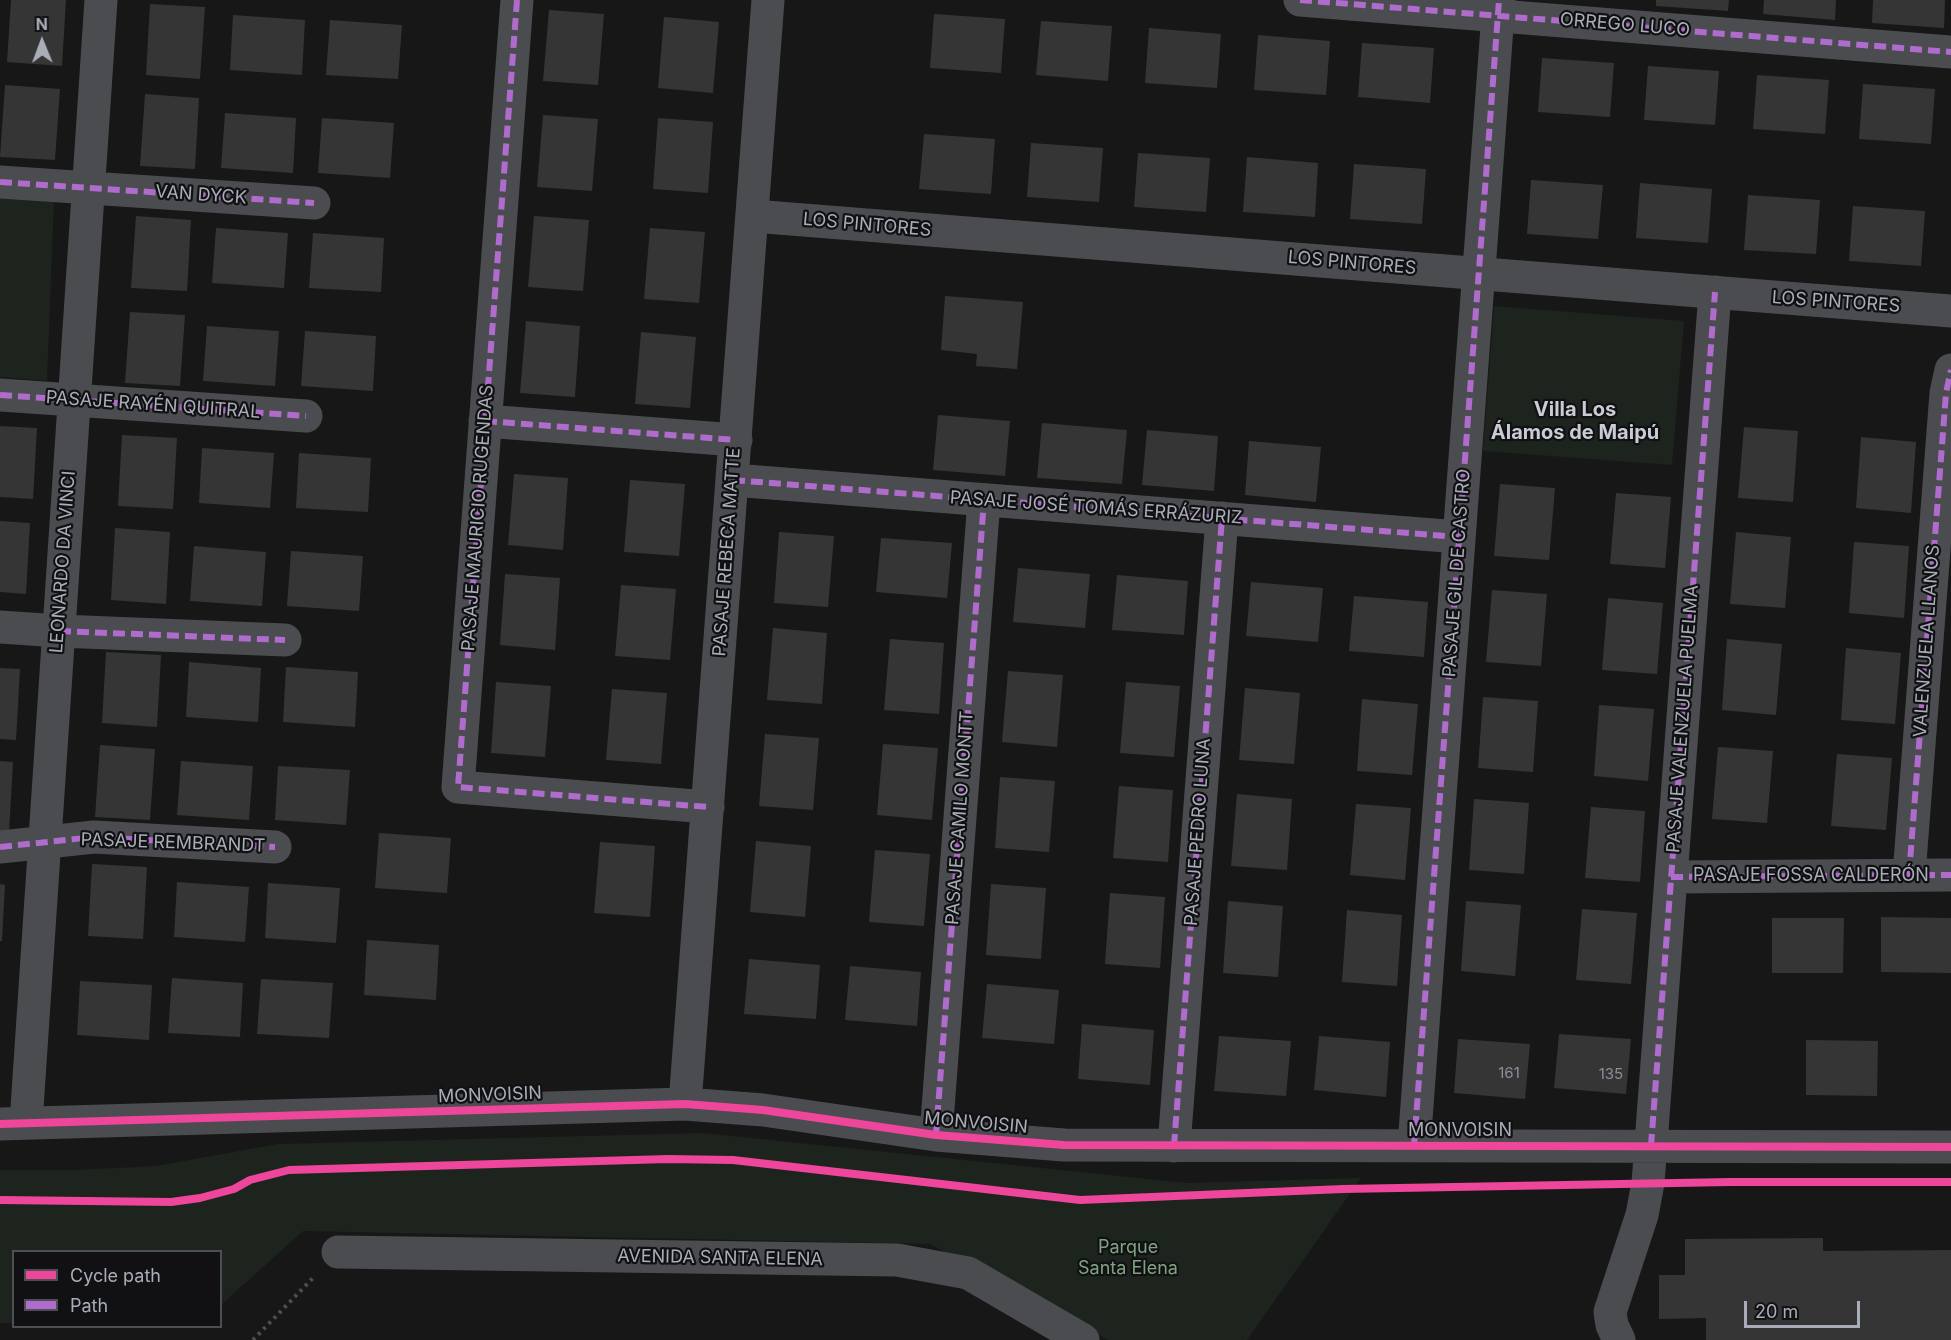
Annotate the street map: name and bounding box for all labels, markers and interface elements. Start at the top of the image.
street label: ORREGO LUCO [1559,9,1691,41]
north arrow [12,12,72,72]
text: N [35,14,48,34]
street label: VAN DYCK [155,181,247,209]
street label: LOS PINTORES [802,209,932,241]
street label: LOS PINTORES [1287,247,1417,279]
street label: LOS PINTORES [1771,287,1901,317]
street label: PASAJE MAURICIO RUGENDAS [458,384,498,652]
street label: PASAJE RAYÉN QUITRAL [45,387,261,423]
district label: Villa Los Álamos de Maipú [1491,398,1659,445]
street label: PASAJE REBECA MATTE [709,447,745,657]
street label: PASAJE GIL DE CASTRO [1439,468,1475,678]
street label: LEONARDO DA VINCI [46,470,80,654]
street label: PASAJE JOSÉ TOMÁS ERRÁZURIZ [949,487,1243,529]
street label: VALENZUELA LLANOS [1909,544,1945,738]
street label: PASAJE VALENZUELA PUELMA [1663,584,1703,854]
street label: PASAJE CAMILO MONTT [942,710,978,926]
street label: PASAJE PEDRO LUNA [1181,737,1215,927]
street label: PASAJE REMBRANDT [80,829,266,857]
street label: PASAJE FOSSA CALDERÓN [1693,865,1929,887]
house number: 161 [1498,1064,1520,1082]
house number: 135 [1599,1065,1623,1083]
street label: MONVOISIN [438,1082,542,1108]
street label: MONVOISIN [923,1108,1029,1138]
street label: MONVOISIN [1408,1120,1512,1142]
park label: Parque Santa Elena [1078,1237,1178,1280]
street label: AVENIDA SANTA ELENA [617,1245,823,1271]
legend [12,1250,222,1328]
text: Cycle path [70,1265,161,1286]
scale bar [1747,1289,1862,1327]
text: Path [70,1295,108,1316]
text: 20 m [1755,1301,1798,1322]

